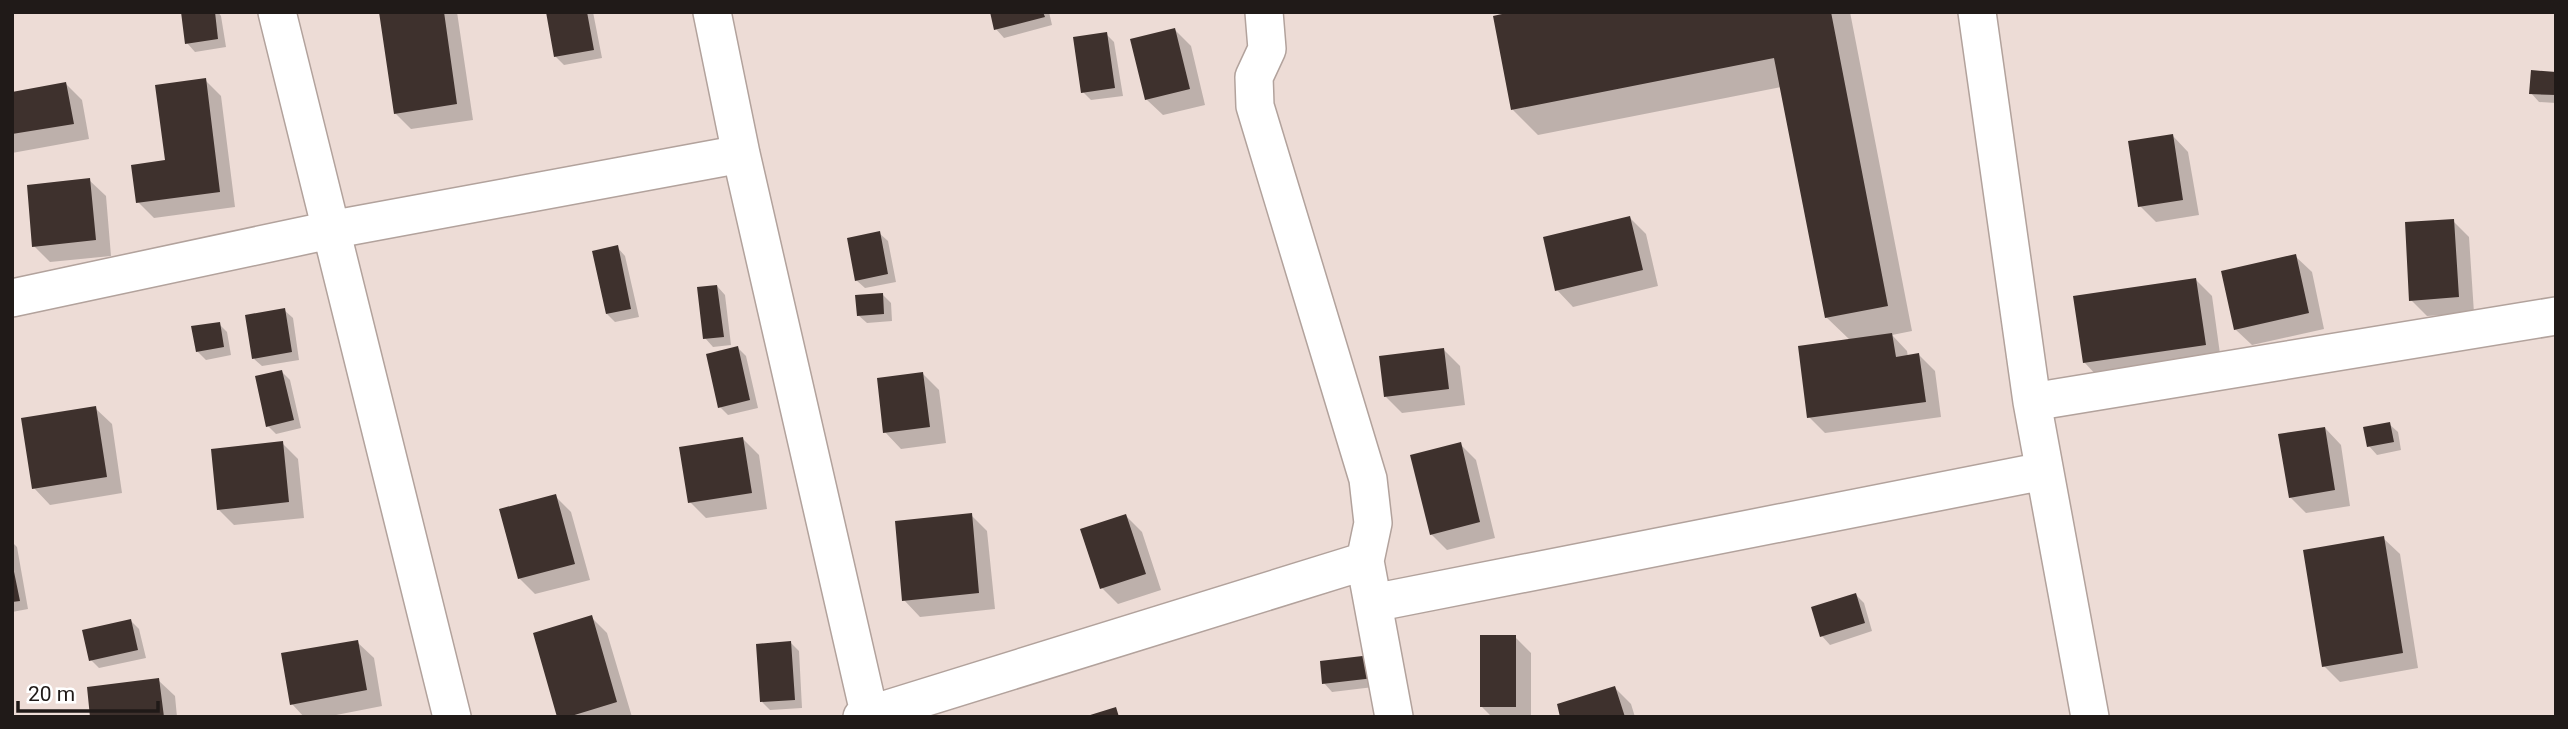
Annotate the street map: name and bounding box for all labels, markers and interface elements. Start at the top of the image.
scale bar [18,670,158,714]
text: 20 m [28,682,75,706]

